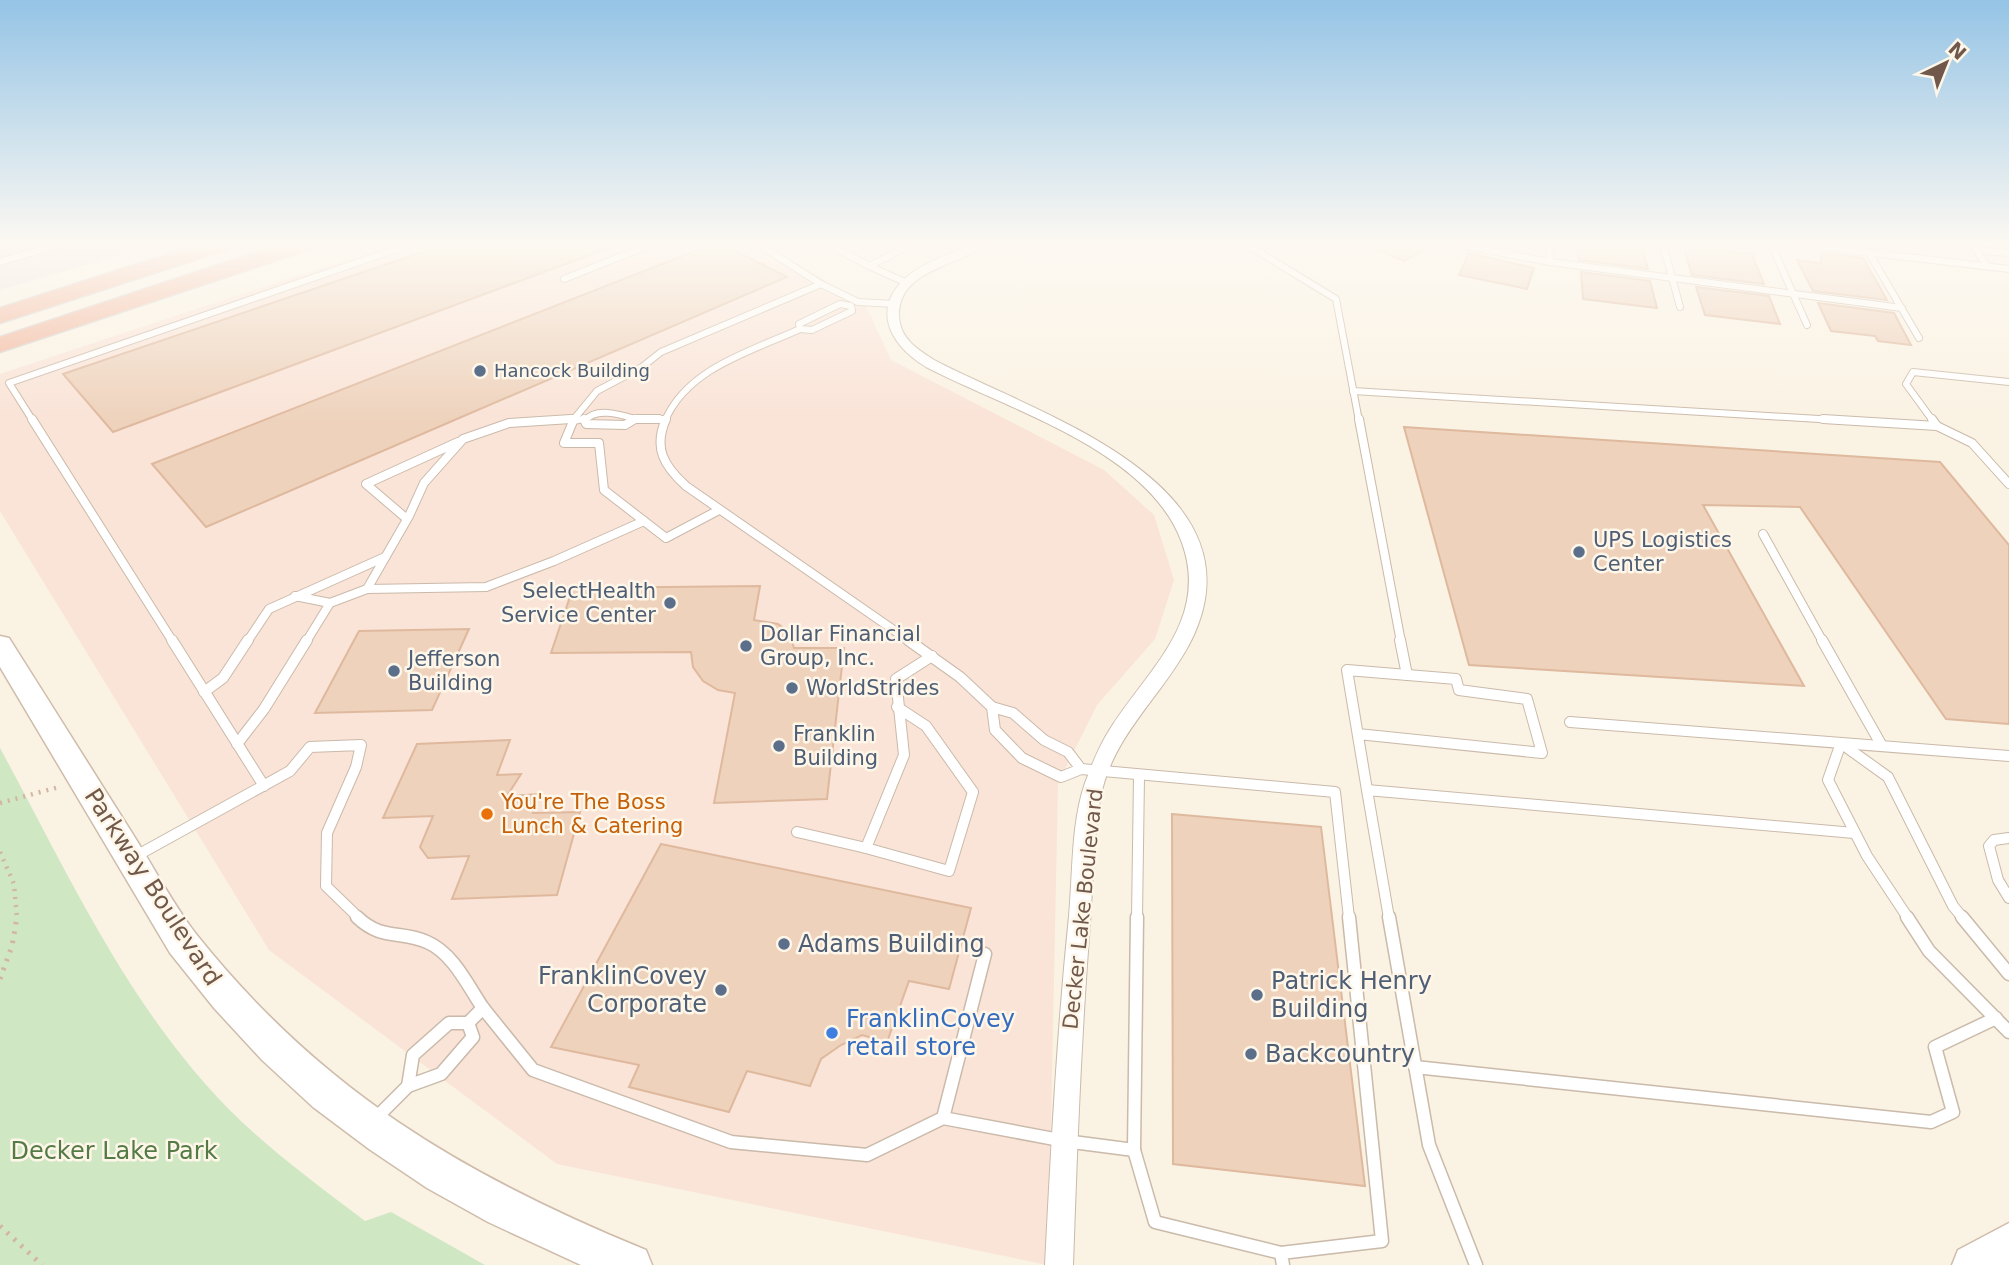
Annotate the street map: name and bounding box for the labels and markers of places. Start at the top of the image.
place label: Hancock Building [494,360,650,381]
marker: Hancock Building [472,363,488,379]
place label: UPS Logistics Center [1593,528,1732,576]
marker: UPS Logistics Center [1571,544,1587,560]
place label: SelectHealth Service Center [501,579,656,627]
marker: SelectHealth Service Center [662,595,678,611]
place label: Dollar Financial Group, Inc. [760,622,921,670]
marker: Dollar Financial Group, Inc. [738,638,754,654]
place label: Jefferson Building [406,647,500,695]
marker: Jefferson Building [386,663,402,679]
place label: WorldStrides [806,676,939,700]
marker: WorldStrides [784,680,800,696]
place label: Franklin Building [793,722,878,770]
marker: Franklin Building [771,738,787,754]
place label: You're The Boss Lunch & Catering [500,790,683,838]
marker: You're The Boss Lunch & Catering [479,806,495,822]
place label: Adams Building [798,930,985,958]
marker: Adams Building [776,936,792,952]
place label: FranklinCovey Corporate [538,962,707,1018]
place label: Patrick Henry Building [1271,967,1432,1023]
marker: FranklinCovey Corporate [713,982,729,998]
marker: Patrick Henry Building [1249,987,1265,1003]
place label: FranklinCovey retail store [846,1005,1015,1061]
marker: FranklinCovey retail store [824,1025,840,1041]
place label: Backcountry [1265,1040,1415,1068]
marker: Backcountry [1243,1046,1259,1062]

